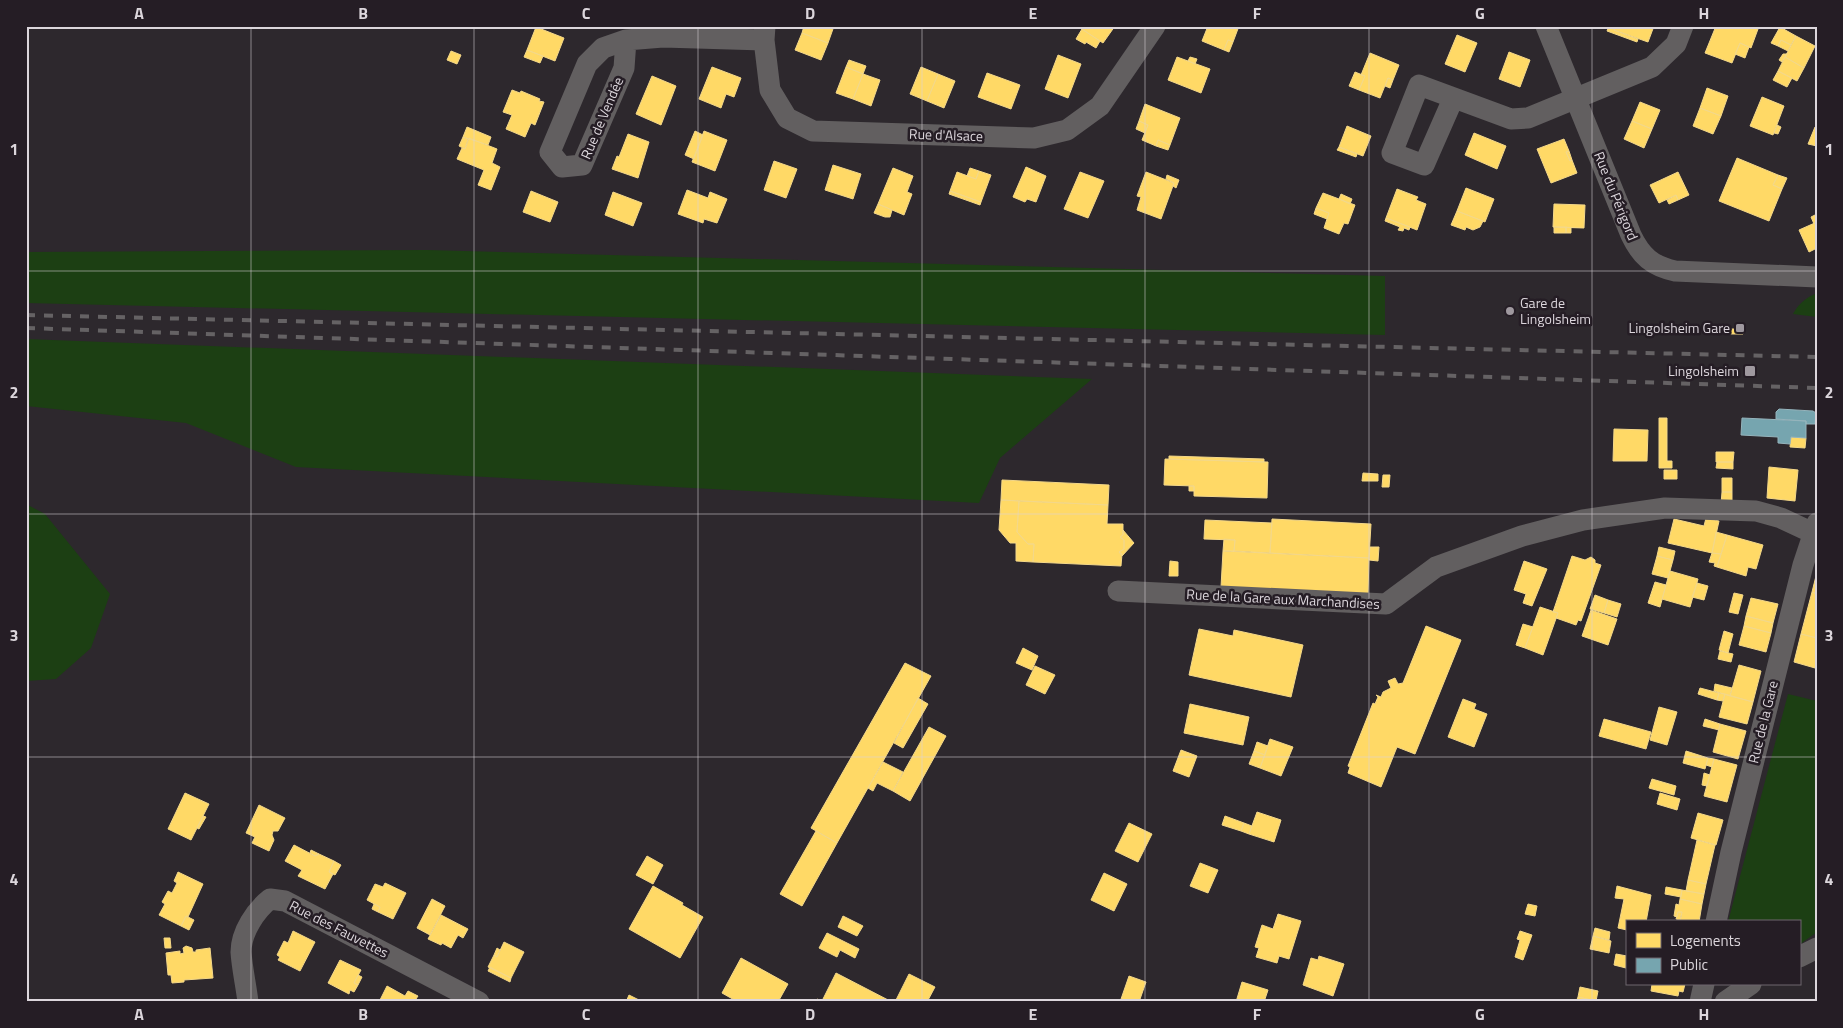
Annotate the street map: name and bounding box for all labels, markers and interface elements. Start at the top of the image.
text: A [134,1,144,25]
text: B [358,1,368,25]
text: C [582,1,591,25]
text: D [805,1,815,25]
text: E [1029,1,1038,25]
text: F [1253,1,1262,25]
text: G [1475,1,1485,25]
text: H [1699,1,1709,25]
street label: Rue de Vendée [575,73,628,162]
street label: Rue d'Alsace [909,123,983,146]
text: 1 [10,137,18,161]
text: 1 [1825,137,1833,161]
street label: Rue du Périgord [1589,148,1644,243]
place label: Gare de Lingolsheim [1520,292,1591,329]
marker: Gare de Lingolsheim [1504,305,1516,317]
place label: Lingolsheim Gare [1629,317,1730,338]
marker: Lingolsheim Gare [1734,322,1746,334]
place label: Lingolsheim [1668,360,1739,381]
marker: Lingolsheim [1743,364,1757,378]
text: 2 [10,380,18,404]
text: 2 [1825,380,1833,404]
street label: Rue de la Gare aux Marchandises [1186,583,1380,614]
text: 3 [10,623,18,647]
text: 3 [1825,623,1833,647]
street label: Rue de la Gare [1742,678,1783,765]
text: 4 [10,867,19,891]
text: 4 [1825,867,1834,891]
street label: Rue des Fauvettes [286,895,392,963]
legend [1626,920,1800,986]
text: Logements [1670,929,1741,952]
text: Public [1670,953,1708,976]
text: A [134,1002,144,1026]
text: B [358,1002,368,1026]
text: C [582,1002,591,1026]
text: D [805,1002,815,1026]
text: E [1029,1002,1038,1026]
text: F [1253,1002,1262,1026]
text: G [1475,1002,1485,1026]
text: H [1699,1002,1709,1026]

